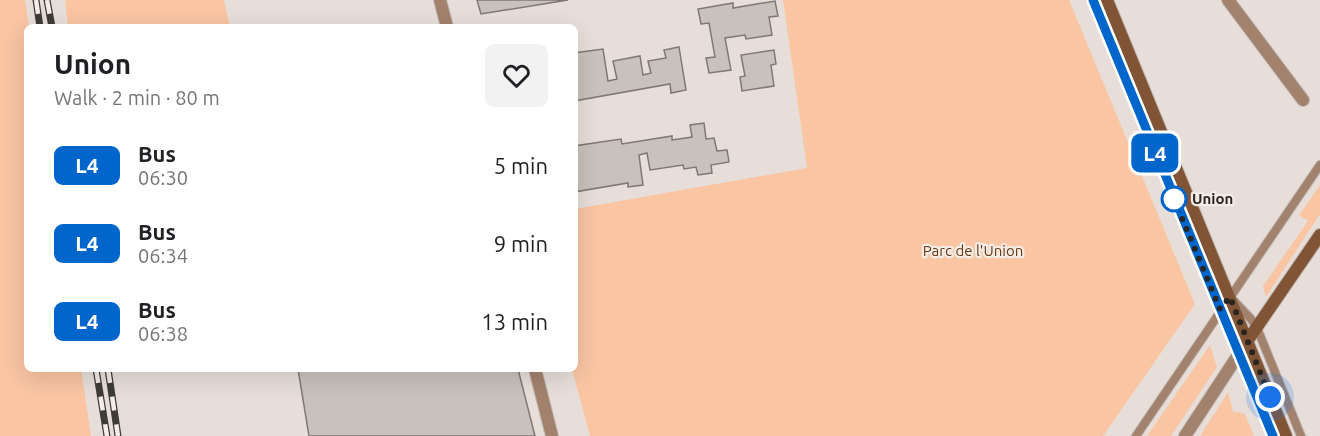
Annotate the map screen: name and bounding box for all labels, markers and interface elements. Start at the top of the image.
button: heart [485,44,548,107]
text: Union [54,48,131,79]
text: Walk · 2 min · 80 m [54,86,220,109]
line badge: L4 [1128,134,1182,172]
text: Bus [138,141,176,166]
text: L4 [1143,141,1167,165]
text: L4 [75,153,99,177]
text: 5 min [494,153,548,178]
text: 06:30 [138,166,188,189]
marker: Union [1161,186,1187,212]
place label: Union [1192,190,1233,207]
text: Bus [138,219,176,244]
text: L4 [75,231,99,255]
text: 9 min [494,231,548,256]
park label: Parc de l'Union [923,242,1023,259]
text: 06:34 [138,244,188,267]
text: Bus [138,297,176,322]
text: L4 [75,309,99,333]
text: 13 min [481,309,548,334]
text: 06:38 [138,322,188,345]
your location [1255,382,1285,412]

